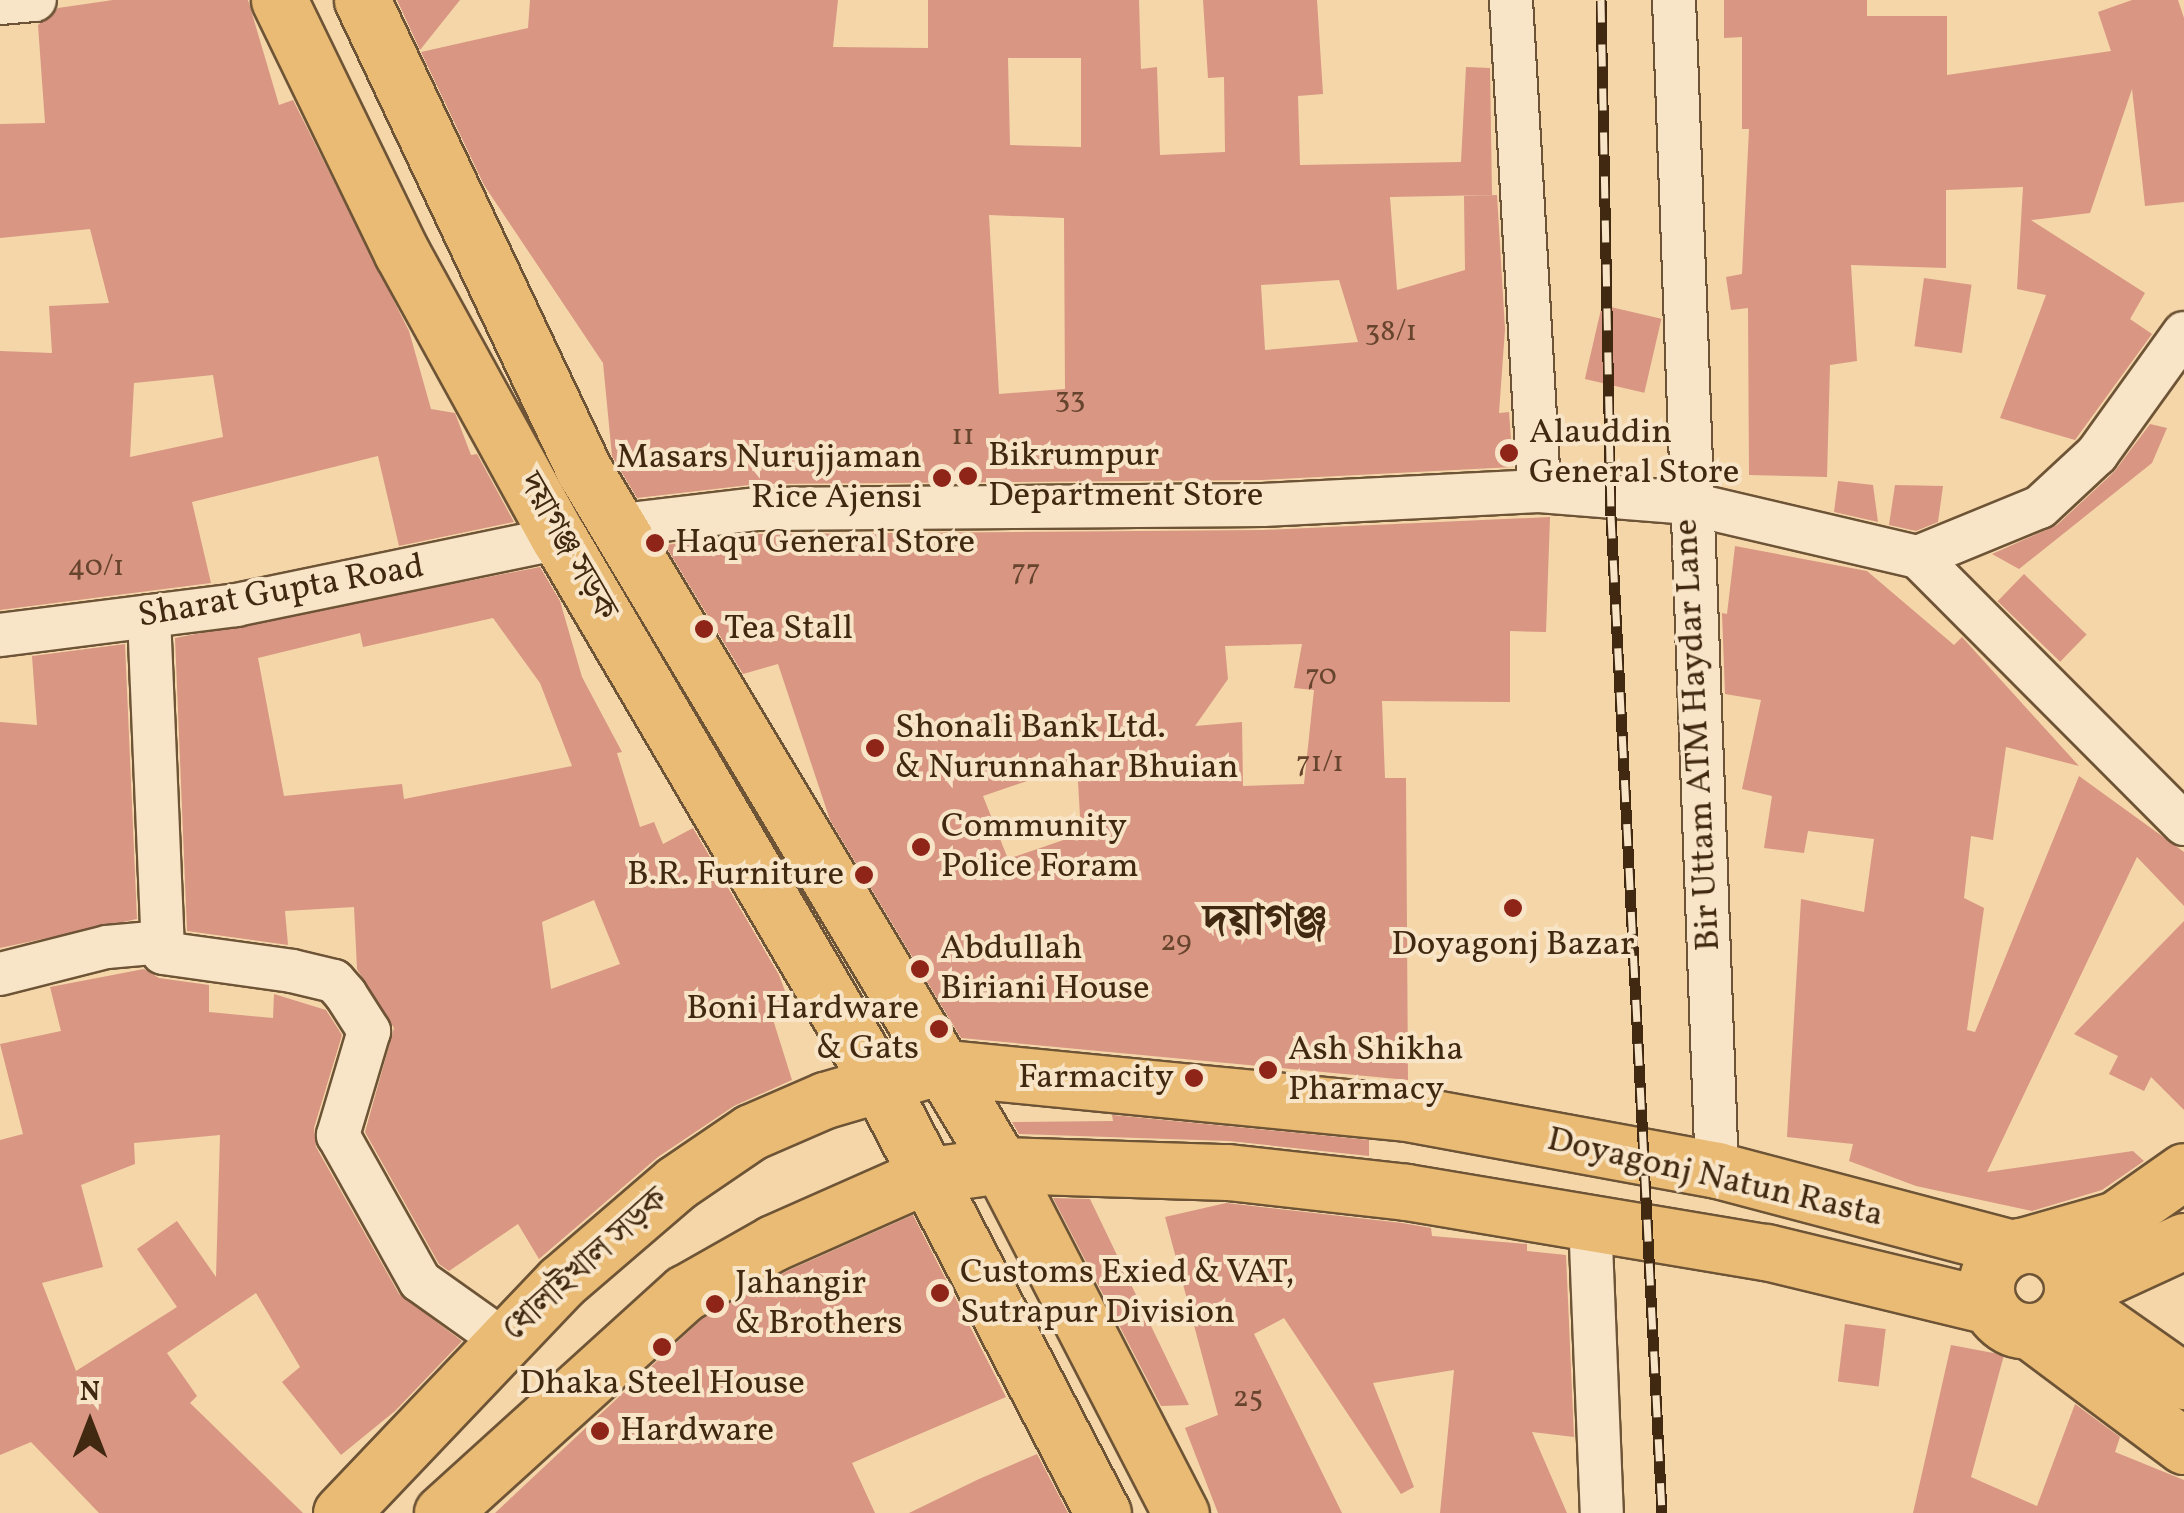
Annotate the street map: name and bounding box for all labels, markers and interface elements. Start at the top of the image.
house number: 38/1 [1365,314,1417,350]
house number: 33 [1055,381,1085,417]
place label: Alauddin General Store [1529,412,1739,494]
house number: 11 [951,418,975,454]
place label: Bikrumpur Department Store [988,435,1263,517]
place label: Masars Nurujjaman Rice Ajensi [616,437,922,519]
marker: Alauddin General Store [1498,442,1520,464]
marker: Bikrumpur Department Store [957,465,979,487]
street label: দয়াগঞ্জ সড়ক [508,466,626,628]
marker: Masars Nurujjaman Rice Ajensi [931,467,953,489]
street label: Bir Uttam ATM Haydar Lane [1666,518,1730,952]
place label: Haqu General Store [675,522,975,564]
marker: Haqu General Store [644,532,666,554]
street label: Sharat Gupta Road [135,546,427,638]
house number: 40/1 [67,549,125,585]
house number: 77 [1011,553,1041,589]
place label: Tea Stall [724,608,853,650]
marker: Tea Stall [693,618,715,640]
house number: 70 [1305,658,1337,694]
place label: Shonali Bank Ltd. & Nurunnahar Bhuian [895,707,1239,789]
marker: Shonali Bank Ltd. & Nurunnahar Bhuian [864,737,886,759]
house number: 71/1 [1296,745,1344,781]
place label: Community Police Foram [941,806,1139,888]
marker: Community Police Foram [910,836,932,858]
place label: B.R. Furniture [627,854,844,896]
marker: B.R. Furniture [853,864,875,886]
district label: দয়াগঞ্জ [1202,896,1328,950]
marker: Doyagonj Bazar [1502,897,1524,919]
house number: 29 [1160,924,1192,960]
place label: Doyagonj Bazar [1391,924,1635,966]
place label: Abdullah Biriani House [940,928,1150,1010]
marker: Abdullah Biriani House [909,958,931,980]
place label: Boni Hardware & Gats [686,988,919,1070]
marker: Boni Hardware & Gats [928,1018,950,1040]
place label: Ash Shikha Pharmacy [1288,1029,1464,1111]
place label: Farmacity [1018,1057,1174,1099]
marker: Ash Shikha Pharmacy [1257,1059,1279,1081]
marker: Farmacity [1183,1067,1205,1089]
street label: Doyagonj Natun Rasta [1543,1119,1887,1237]
street label: ধোলাইখাল সড়ক [494,1179,678,1351]
place label: Customs Exied & VAT, Sutrapur Division [960,1252,1295,1334]
place label: Jahangir & Brothers [735,1263,902,1345]
marker: Customs Exied & VAT, Sutrapur Division [929,1282,951,1304]
marker: Jahangir & Brothers [704,1293,726,1315]
marker: Dhaka Steel House [651,1336,673,1358]
place label: Dhaka Steel House [519,1363,805,1405]
north arrow [40,1373,140,1473]
text: N [80,1373,100,1412]
house number: 25 [1233,1380,1263,1416]
place label: Hardware [620,1410,774,1452]
marker: Hardware [589,1420,611,1442]

